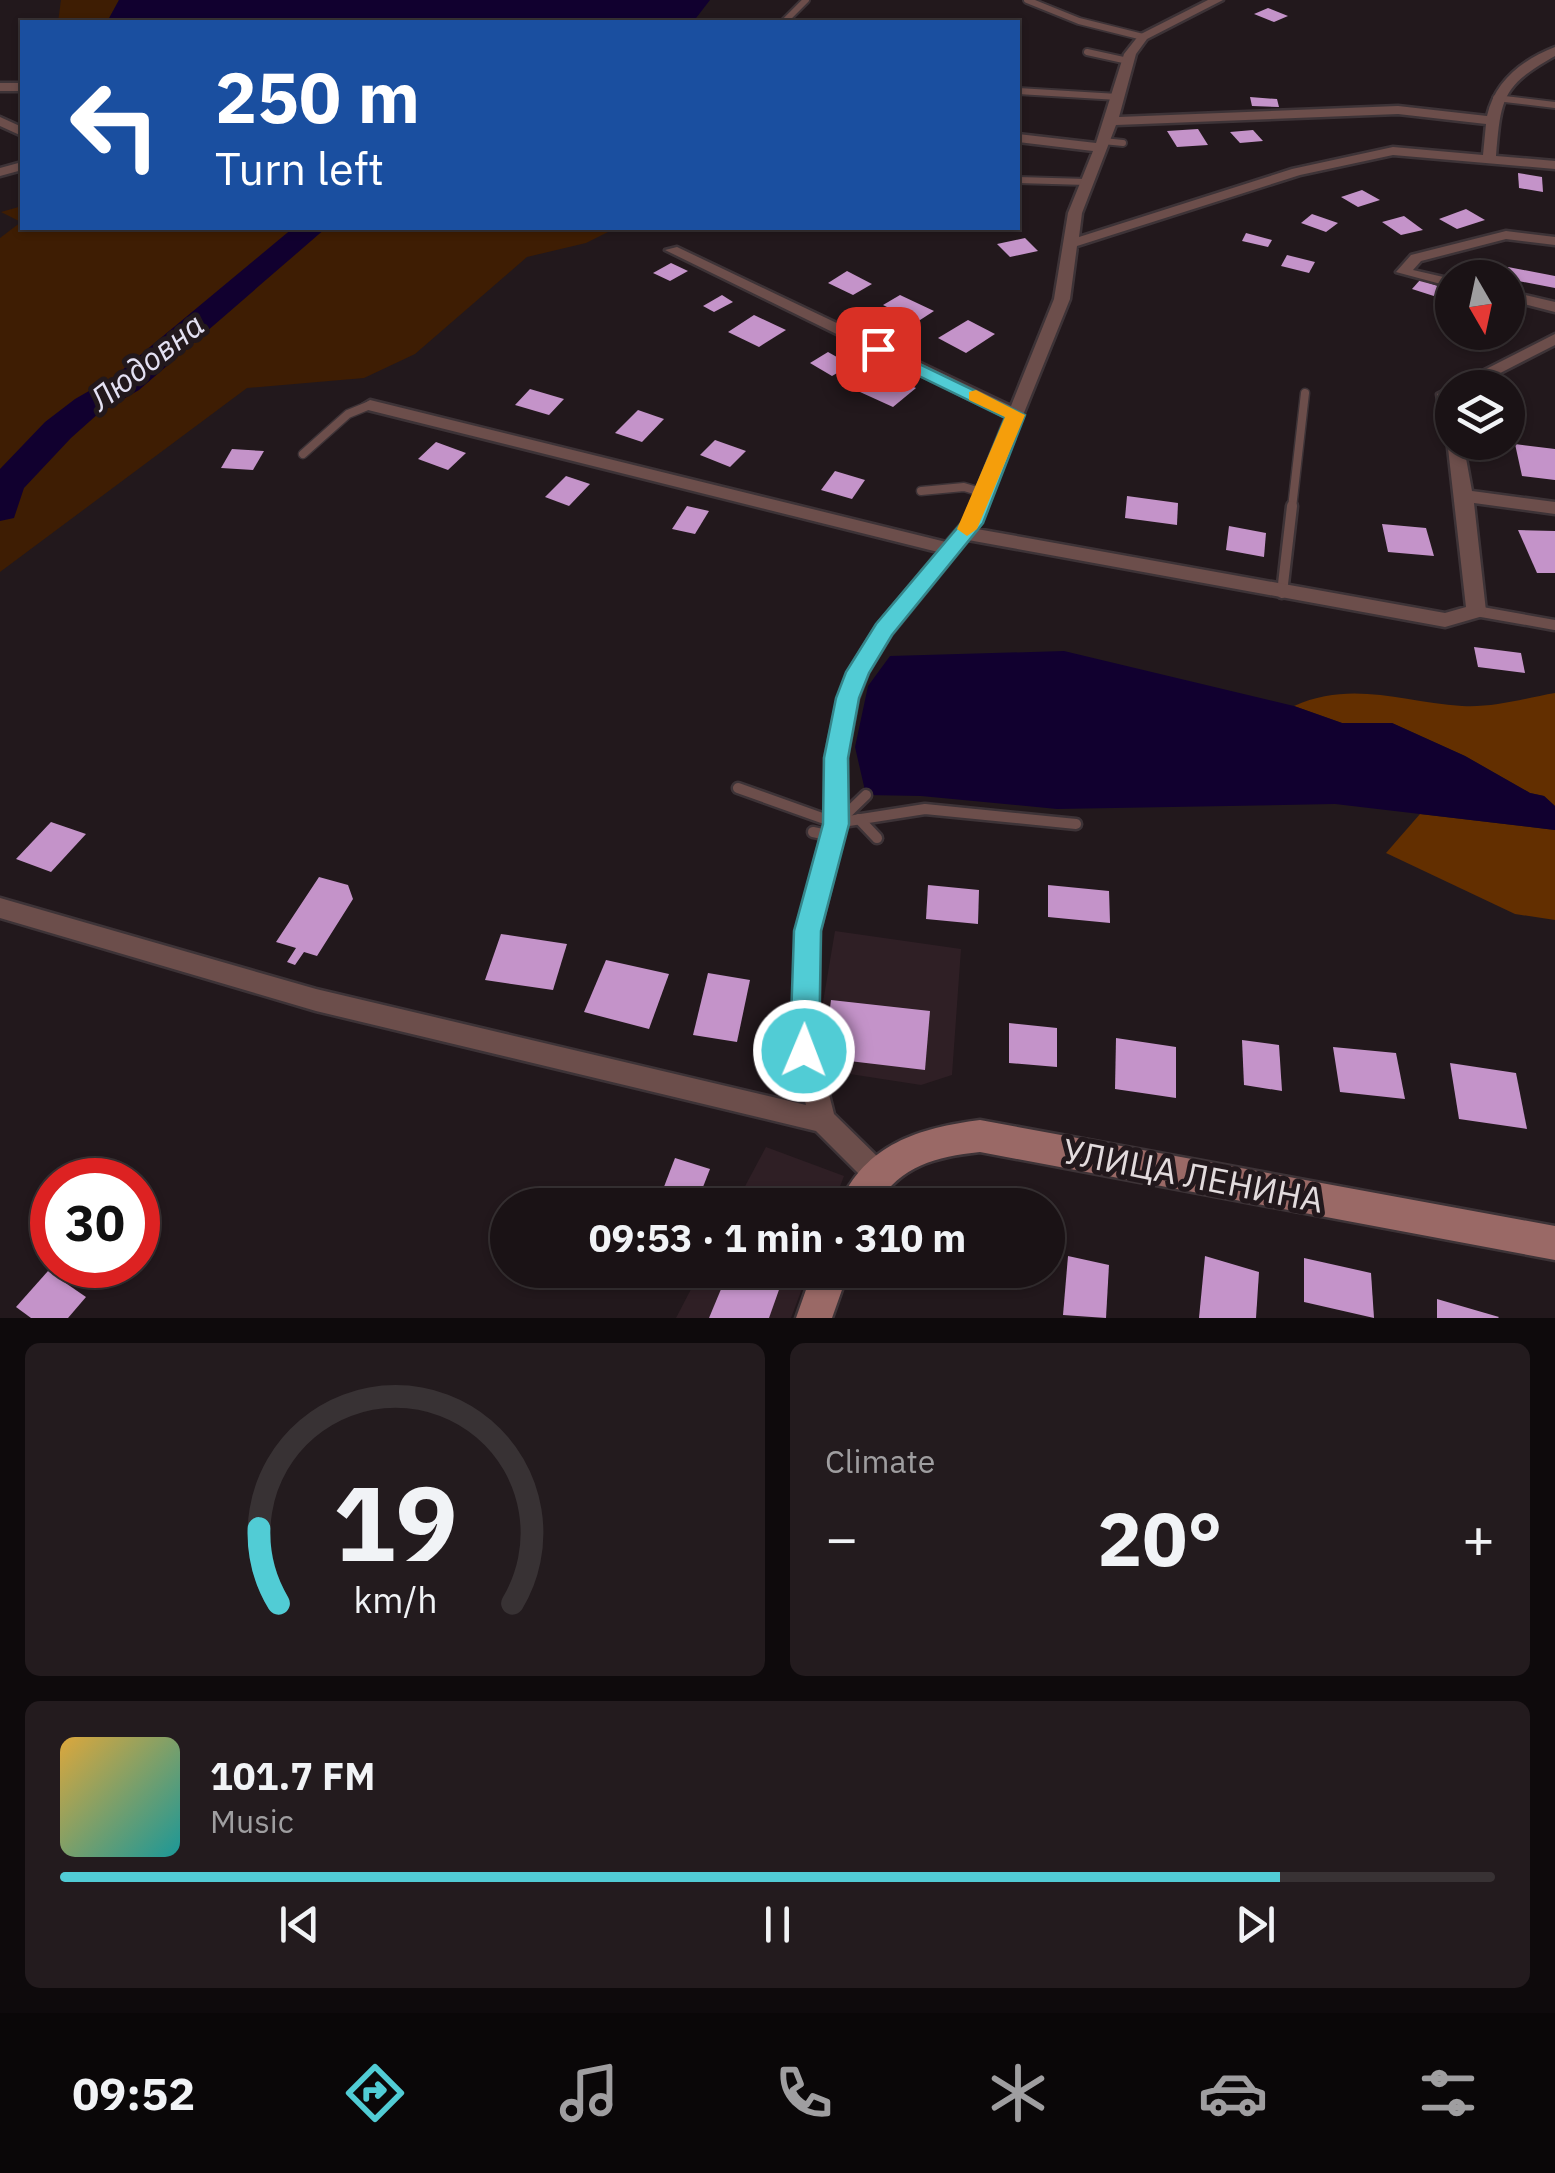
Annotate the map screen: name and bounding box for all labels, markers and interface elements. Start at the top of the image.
text: 250 m [215,51,420,142]
icon: left [50,60,180,190]
text: Turn left [215,139,384,197]
north arrow [1435,260,1525,350]
map controls [1435,260,1525,460]
water label: Людовна [79,303,212,420]
pin [836,307,921,392]
icon: arrive [851,322,906,377]
button: layers [1435,370,1525,460]
position arrow [752,999,856,1103]
street label: УЛИЦА ЛЕНИНА [1059,1127,1328,1223]
speed limit sign: 30 [30,1158,160,1288]
text: 09:53 · 1 min · 310 m [589,1213,966,1262]
text: Climate [825,1440,935,1482]
text: 19 [333,1454,457,1590]
text: 20° [1097,1489,1223,1587]
text: − [825,1502,858,1573]
text: + [1462,1502,1495,1573]
text: km/h [353,1576,437,1623]
text: 101.7 FM [210,1751,375,1800]
text: Music [210,1800,294,1842]
icon: previous [272,1897,327,1952]
icon: pause [750,1897,805,1952]
icon: next [1228,1897,1283,1952]
icon: directions [340,2058,410,2128]
icon: music [554,2058,624,2128]
icon: phone [769,2058,839,2128]
icon: climate [983,2058,1053,2128]
icon: car [1198,2058,1268,2128]
icon: filters [1413,2058,1483,2128]
text: 09:52 [72,2064,195,2122]

